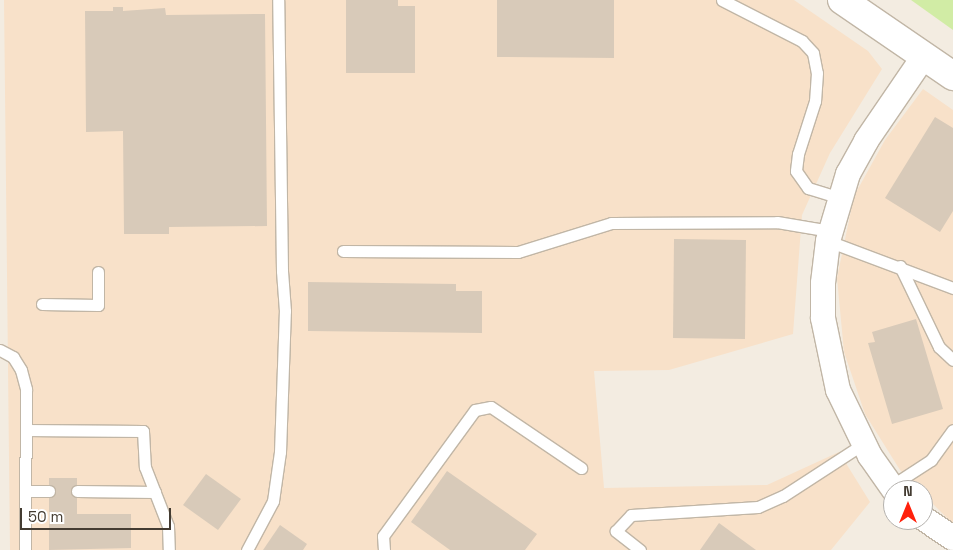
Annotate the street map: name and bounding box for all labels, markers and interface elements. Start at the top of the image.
north arrow [883,480,933,530]
text: N [903,482,913,500]
scale bar [22,498,174,530]
text: 50 m [28,507,63,526]

